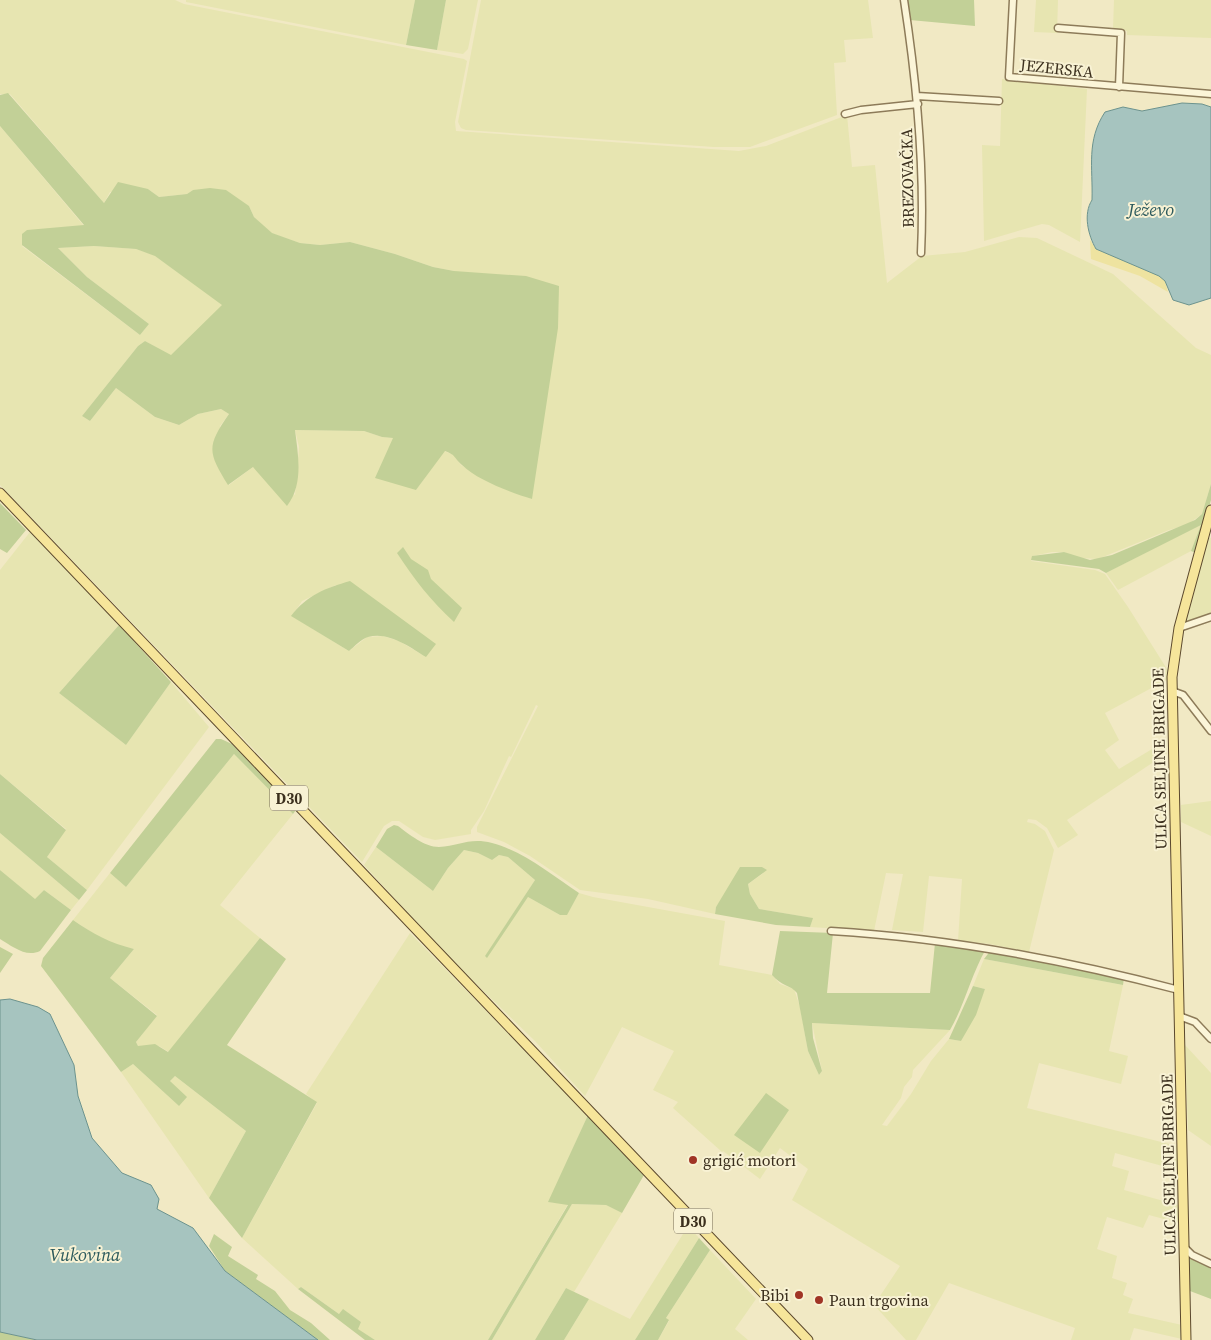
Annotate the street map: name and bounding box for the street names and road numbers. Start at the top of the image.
street label: JEZERSKA [1018,53,1095,83]
street label: BREZOVAČKA [895,128,919,228]
street label: ULICA SELJINE BRIGADE [1146,668,1172,850]
road number: D30 [270,786,308,810]
street label: ULICA SELJINE BRIGADE [1155,1074,1181,1256]
road number: D30 [674,1208,712,1234]

